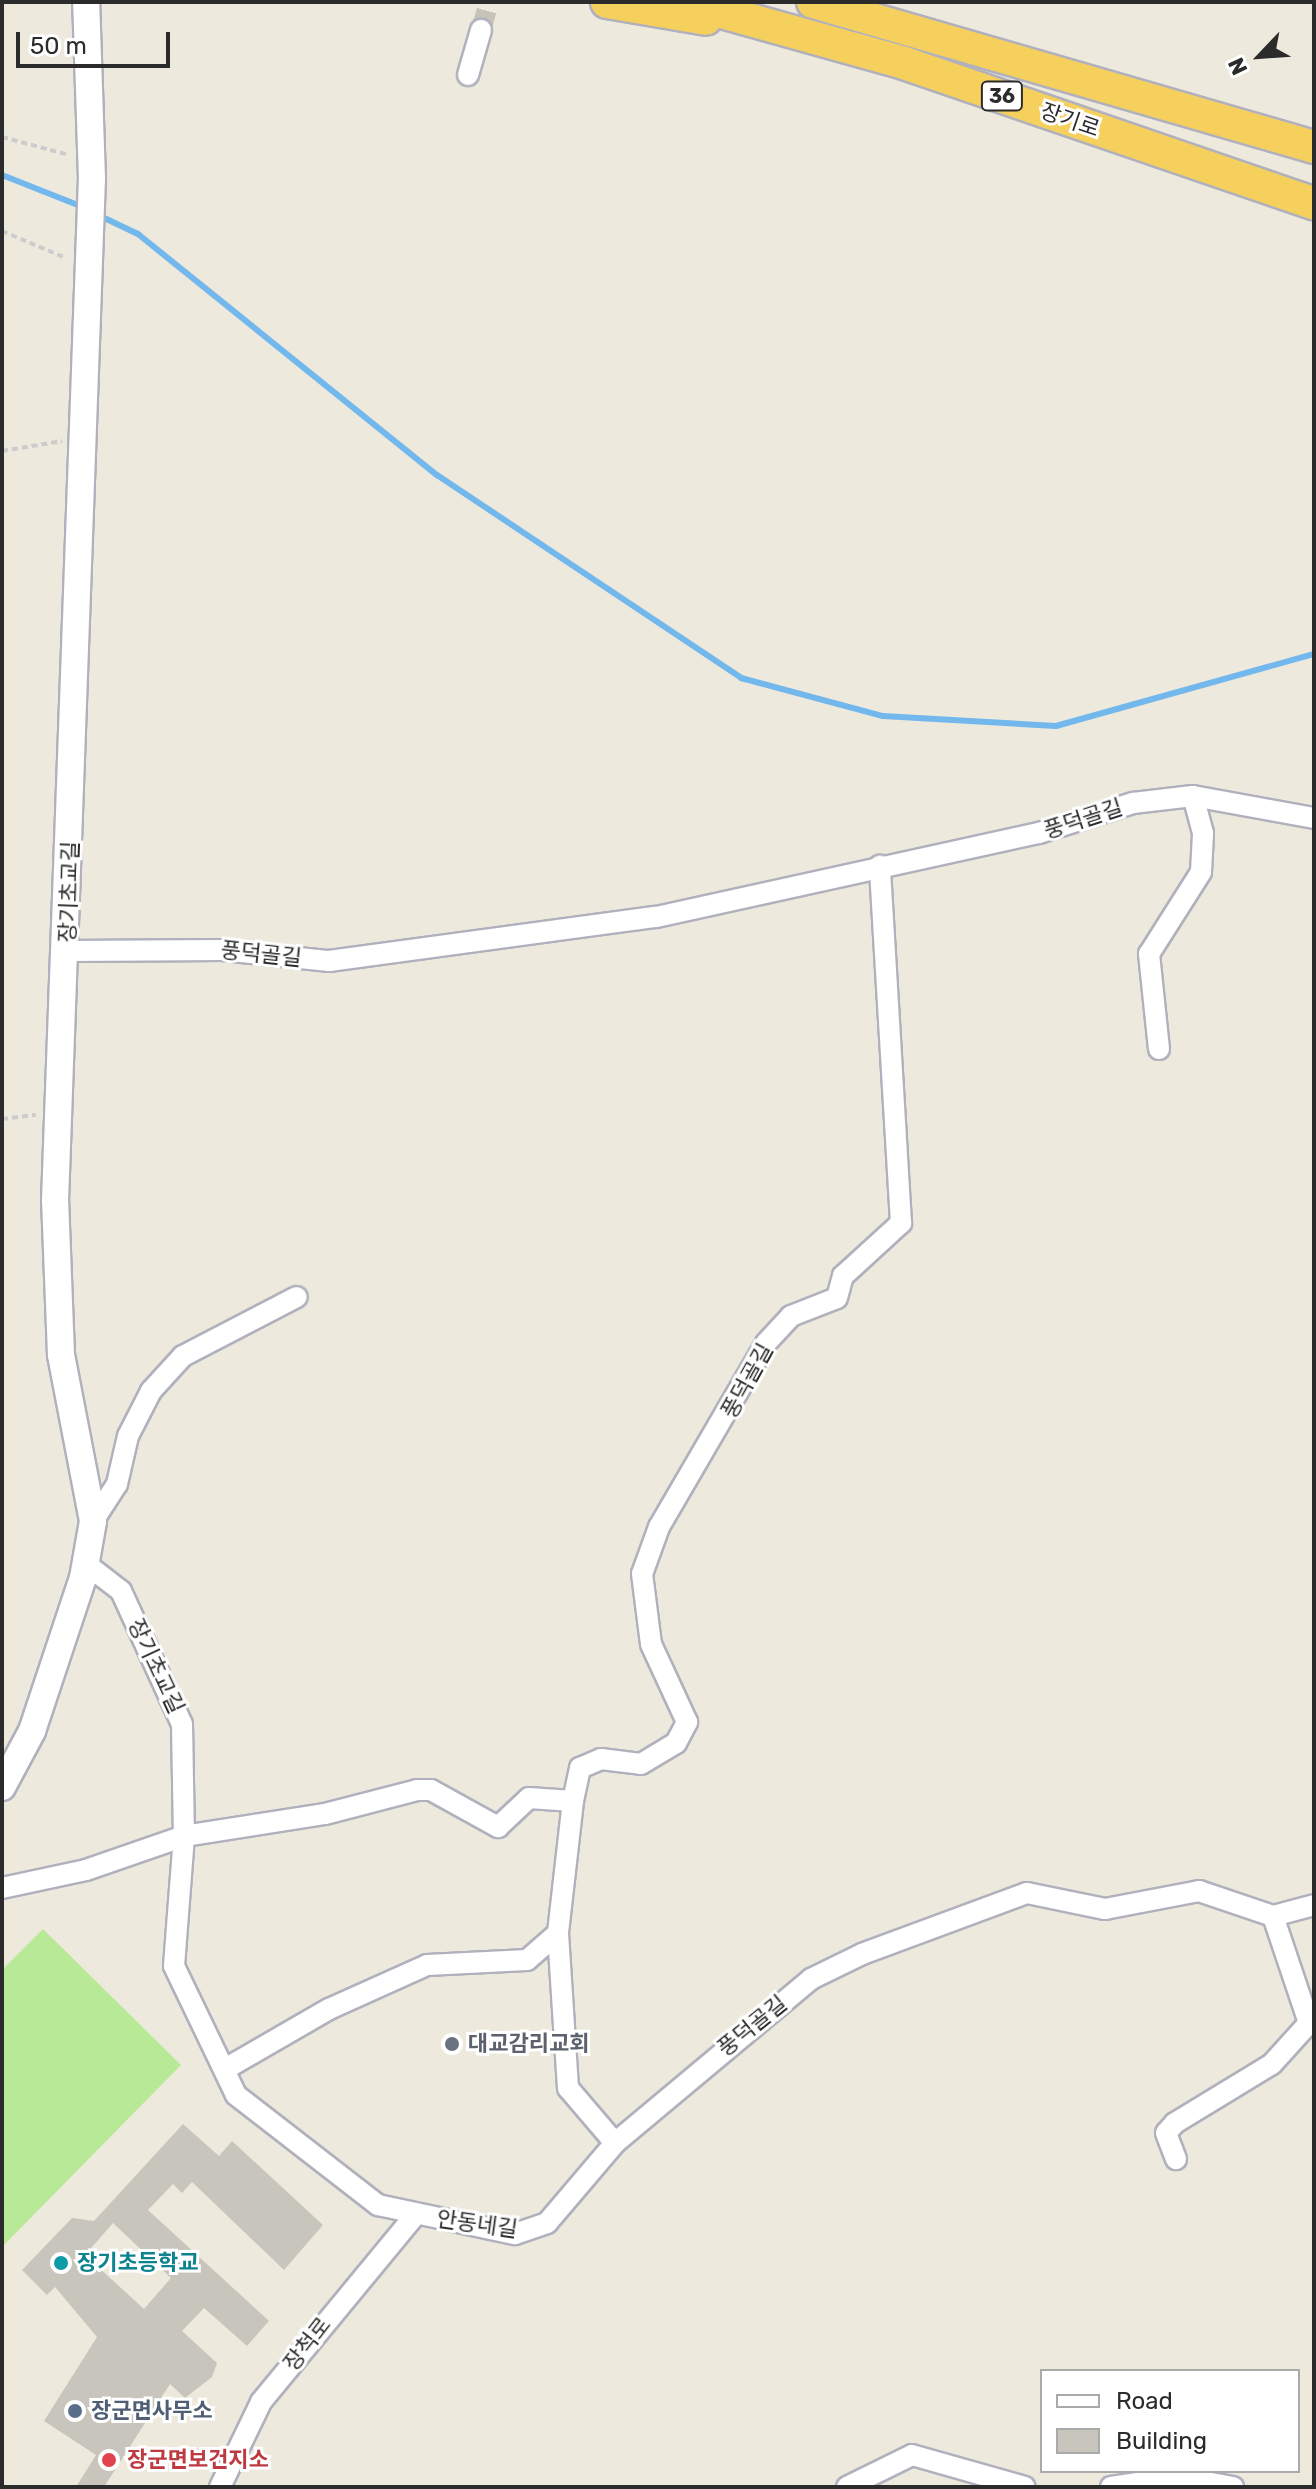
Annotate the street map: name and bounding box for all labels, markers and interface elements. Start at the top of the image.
scale bar [20,16,174,66]
north arrow [1220,16,1300,96]
text: 50 m [30,32,87,60]
text: N [1222,53,1253,79]
road number: 36 [980,80,1024,112]
street label: 장기로 [1037,98,1103,142]
street label: 풍덕골길 [1040,794,1126,844]
street label: 장기초교길 [54,841,84,943]
street label: 풍덕골길 [219,937,303,971]
street label: 풍덕골길 [716,1339,778,1423]
street label: 장기초교길 [123,1615,189,1717]
street label: 풍덕골길 [712,1990,792,2062]
place label: 대교감리교회 [468,2031,589,2057]
marker: 대교감리교회 [443,2035,461,2053]
street label: 안동네길 [435,2205,519,2243]
place label: 장기초등학교 [77,2250,198,2276]
marker: 장기초등학교 [52,2254,70,2272]
street label: 장척로 [278,2312,336,2376]
legend [1040,2369,1300,2473]
text: Road [1116,2387,1173,2415]
place label: 장군면사무소 [91,2398,212,2424]
marker: 장군면사무소 [66,2402,84,2420]
text: Building [1116,2427,1207,2455]
place label: 장군면보건지소 [127,2447,269,2473]
marker: 장군면보건지소 [98,2449,120,2471]

